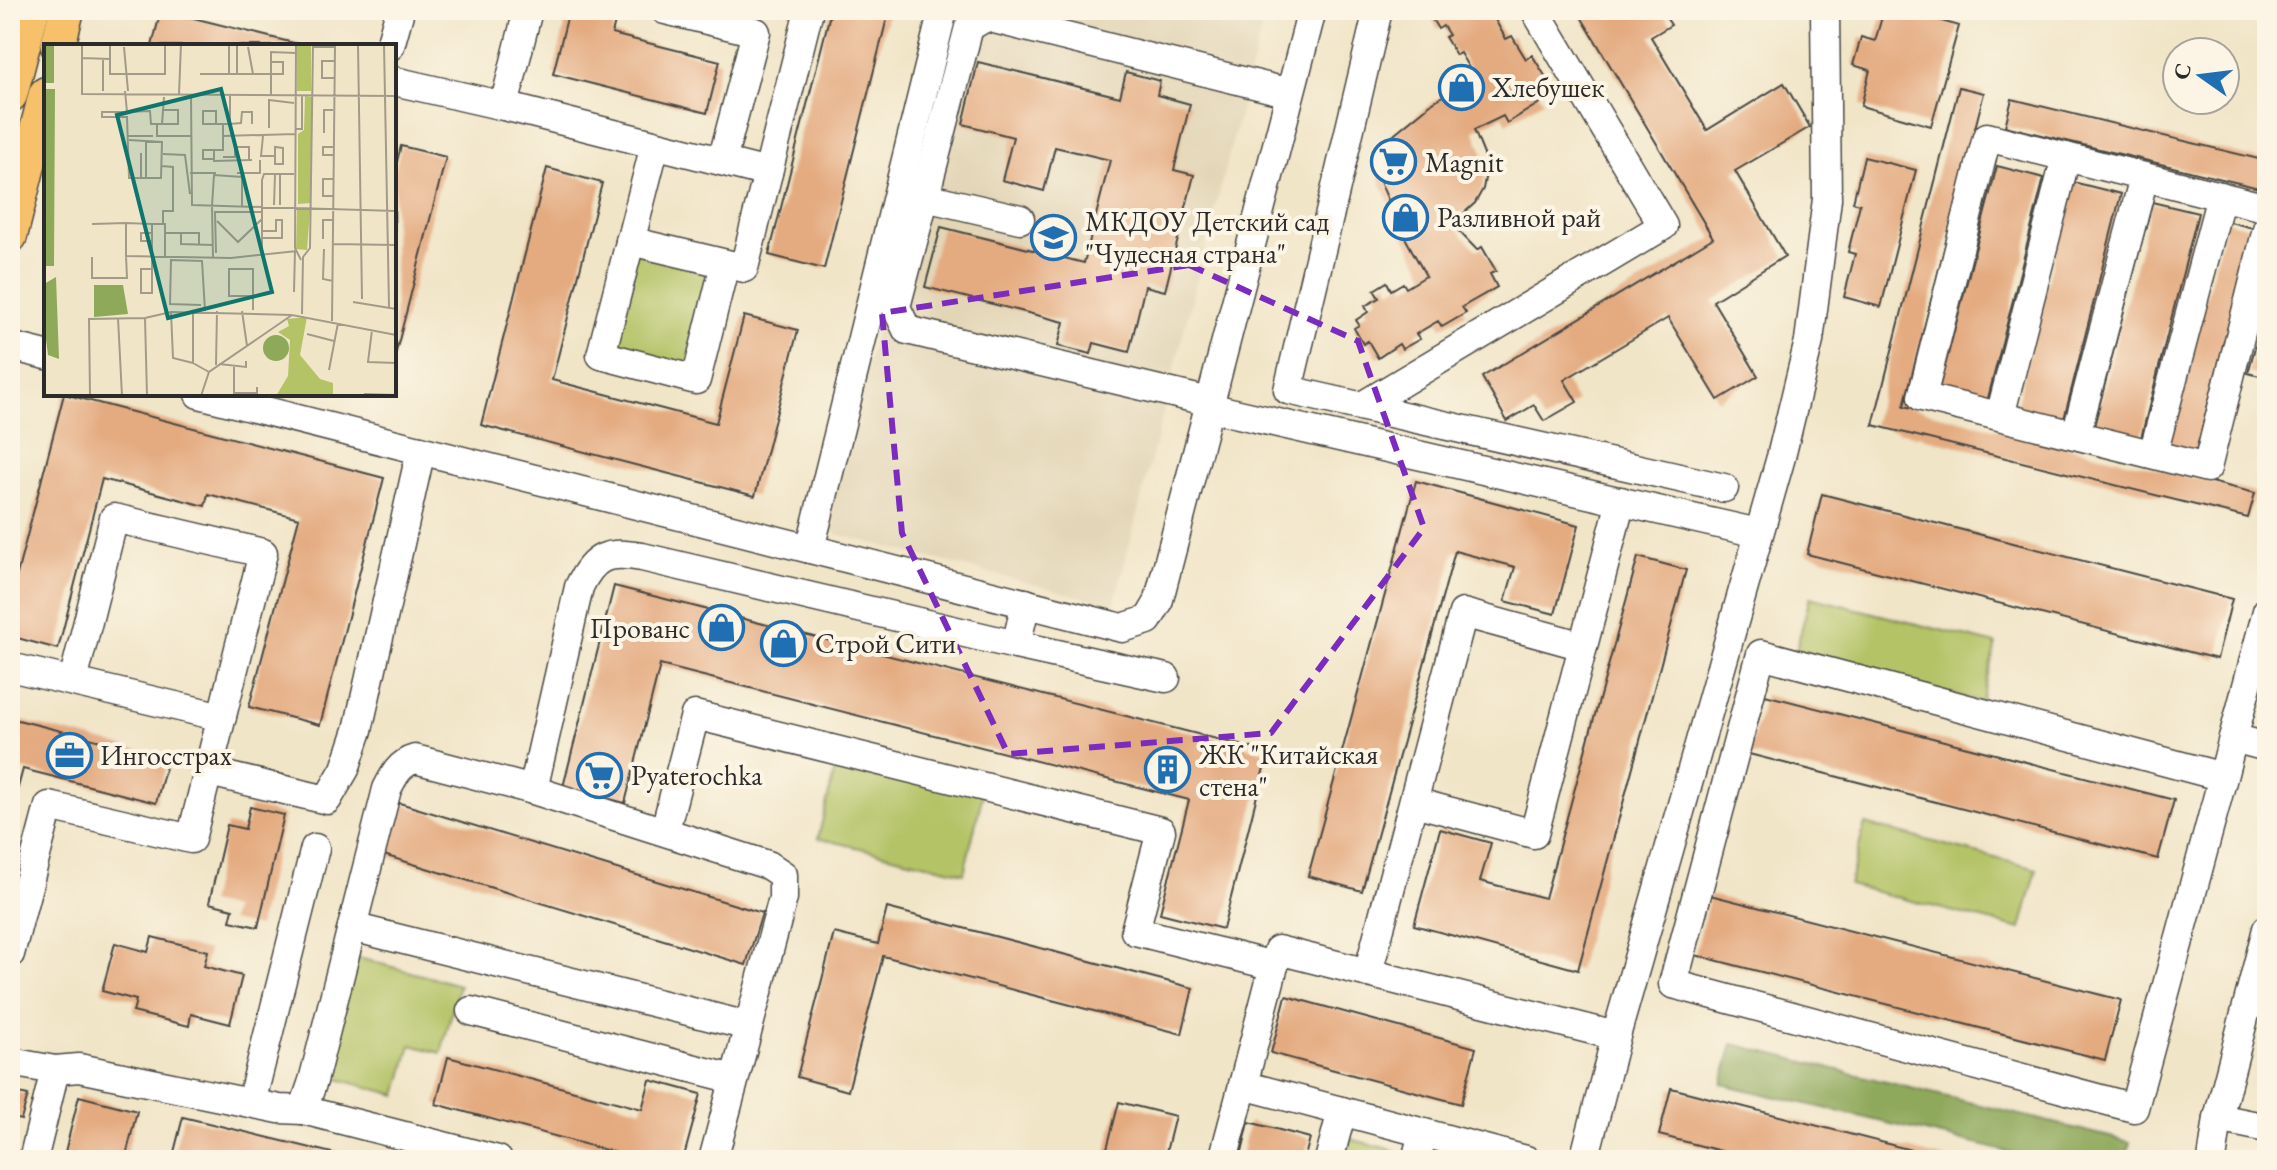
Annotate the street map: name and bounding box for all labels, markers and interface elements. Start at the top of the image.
north arrow [2161,36,2241,116]
inset map [44,44,396,396]
text: С [2166,60,2198,82]
shop icon: Хлебушек [1437,63,1485,111]
place label: Хлебушек [1491,69,1605,105]
supermarket icon: Magnit [1370,138,1418,186]
place label: Magnit [1425,144,1504,180]
shop icon: Разливной рай [1382,193,1430,241]
place label: Разливной рай [1437,199,1601,235]
place label: МКДОУ Детский сад "Чудесная страна" [1085,203,1329,271]
school or university icon: МКДОУ Детский сад "Чудесная страна" [1030,213,1078,261]
shop icon: Прованс [697,604,745,652]
place label: Прованс [589,610,690,646]
shop icon: Строй Сити [760,619,808,667]
place label: Строй Сити [815,625,956,661]
office icon: Ингосстрах [45,731,93,779]
place label: ЖК "Китайская стена" [1198,736,1378,804]
place label: Ингосстрах [100,737,232,773]
building icon: ЖК "Китайская стена" [1144,746,1192,794]
supermarket icon: Pyaterochka [576,751,624,799]
place label: Pyaterochka [631,757,763,793]

